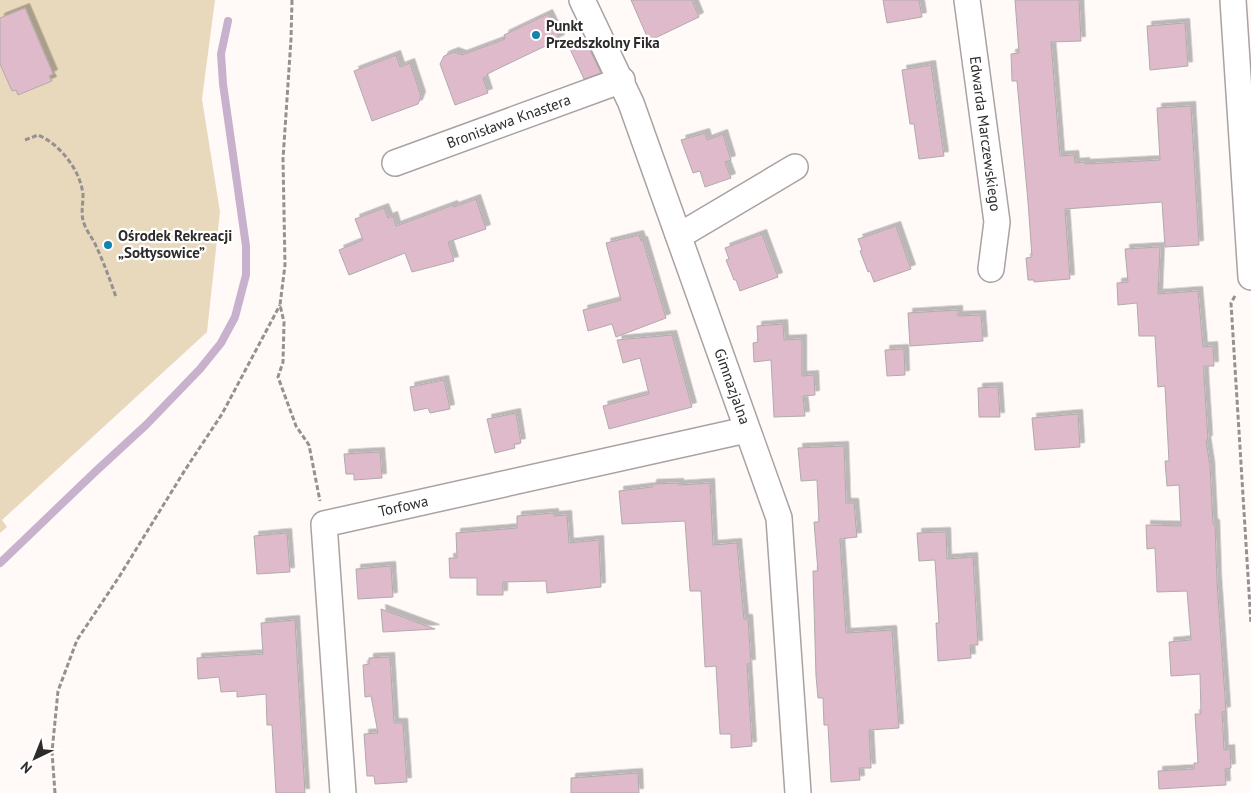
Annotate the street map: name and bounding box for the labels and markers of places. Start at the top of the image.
place label: Punkt Przedszkolny Fika [546,16,660,52]
marker: Punkt Przedszkolny Fika [530,29,542,41]
place label: Ośrodek Rekreacji „Sołtysowice” [118,226,232,262]
marker: Ośrodek Rekreacji „Sołtysowice” [102,239,114,251]

